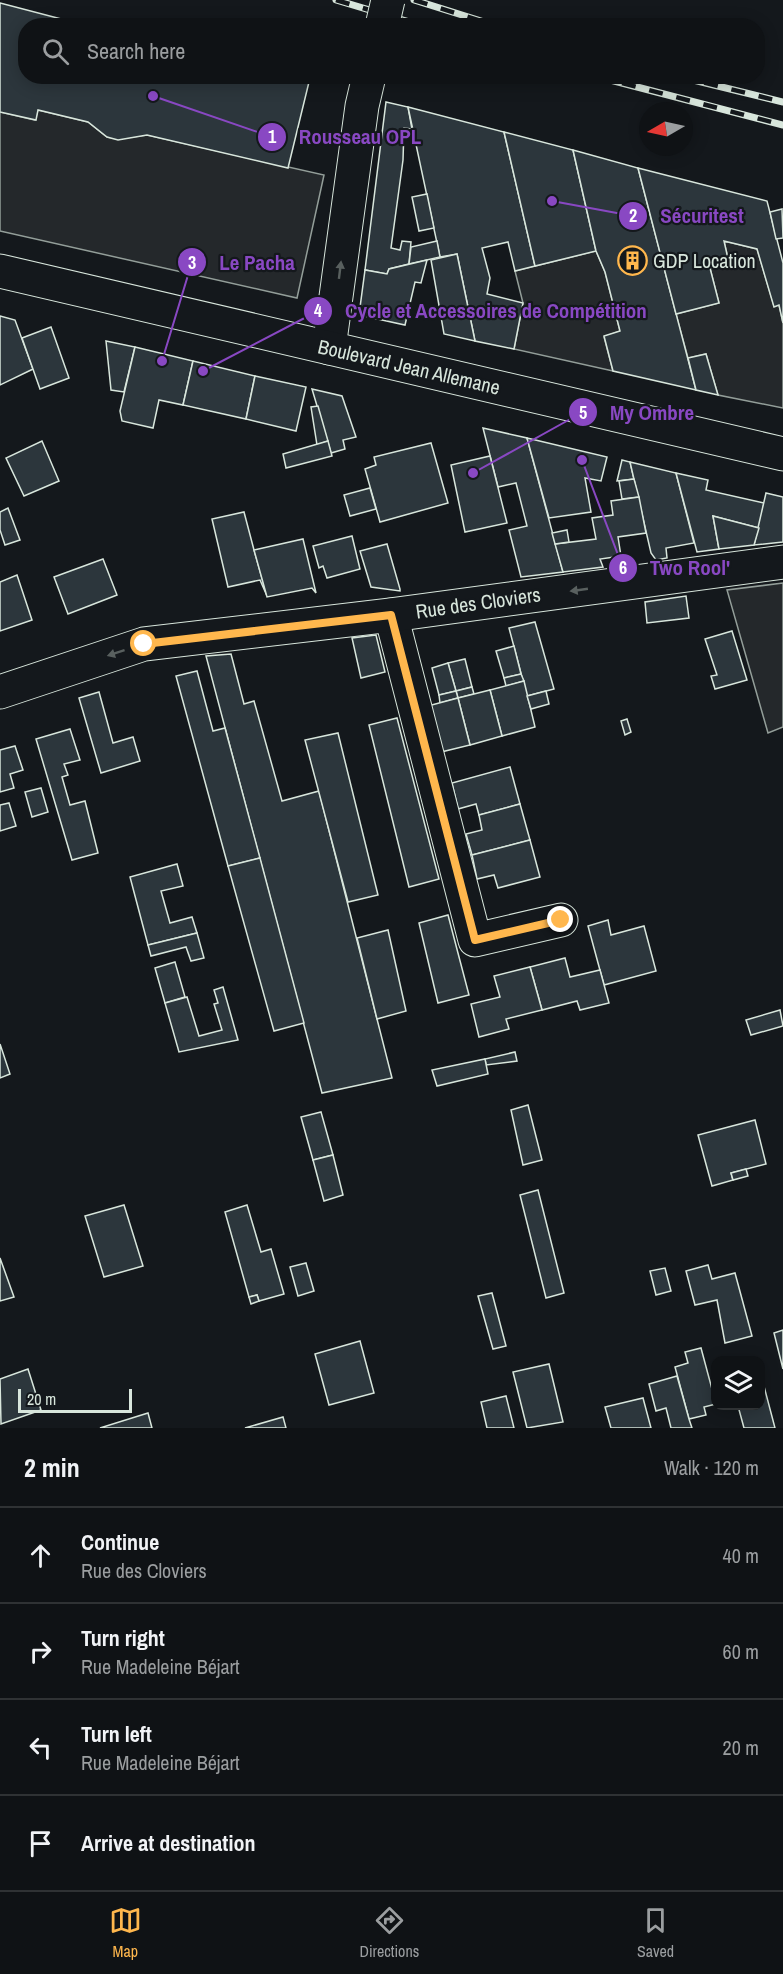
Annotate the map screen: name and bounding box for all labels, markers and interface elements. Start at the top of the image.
search box [18,18,765,84]
icon: search [39,35,72,68]
text: Search here [87,36,185,66]
north arrow [639,102,693,156]
callout: Rousseau OPL [257,117,433,156]
text: Rousseau OPL [299,122,422,151]
text: 1 [268,124,277,149]
callout: Sécuritest [618,196,756,235]
text: Sécuritest [660,201,744,230]
text: 2 [629,203,637,228]
callout: Le Pacha [177,243,307,282]
building icon: GDP Location [616,245,648,277]
place label: GDP Location [653,247,756,274]
text: Le Pacha [219,248,295,277]
text: 3 [188,250,196,275]
one-way arrow [336,260,345,279]
callout: Cycle et Accessoires de Compétition [303,291,659,330]
text: Cycle et Accessoires de Compétition [345,296,647,325]
text: 4 [314,298,323,323]
street label: Boulevard Jean Allemane [315,332,503,401]
callout: My Ombre [568,393,706,432]
text: My Ombre [610,398,694,427]
text: 5 [579,400,587,425]
callout: Two Rool' [608,548,742,587]
text: Two Rool' [650,553,730,582]
text: 6 [619,555,627,580]
street label: Rue des Cloviers [414,580,542,625]
one-way arrow [570,585,589,594]
route start [130,630,156,656]
one-way arrow [107,649,125,659]
route end [547,906,573,932]
map controls [711,1356,765,1410]
button: layers [711,1356,765,1410]
scale bar [18,1386,132,1414]
text: 20 m [27,1388,56,1410]
text: 2 min [24,1450,80,1485]
text: Walk · 120 m [664,1454,759,1481]
text: Continue [81,1527,159,1557]
icon: ahead [24,1539,57,1572]
text: 40 m [723,1542,759,1569]
text: Rue des Cloviers [81,1557,207,1584]
text: Turn right [81,1623,165,1653]
icon: right [24,1635,57,1668]
text: 60 m [723,1638,759,1665]
text: Rue Madeleine Béjart [81,1653,240,1680]
text: Turn left [81,1719,152,1749]
icon: left [24,1731,57,1764]
text: 20 m [723,1734,759,1761]
text: Rue Madeleine Béjart [81,1749,240,1776]
icon: arrive [24,1827,57,1860]
text: Arrive at destination [81,1828,255,1858]
tab: Map [109,1904,142,1962]
tab: Directions [359,1904,419,1962]
tab: Saved [637,1904,674,1962]

